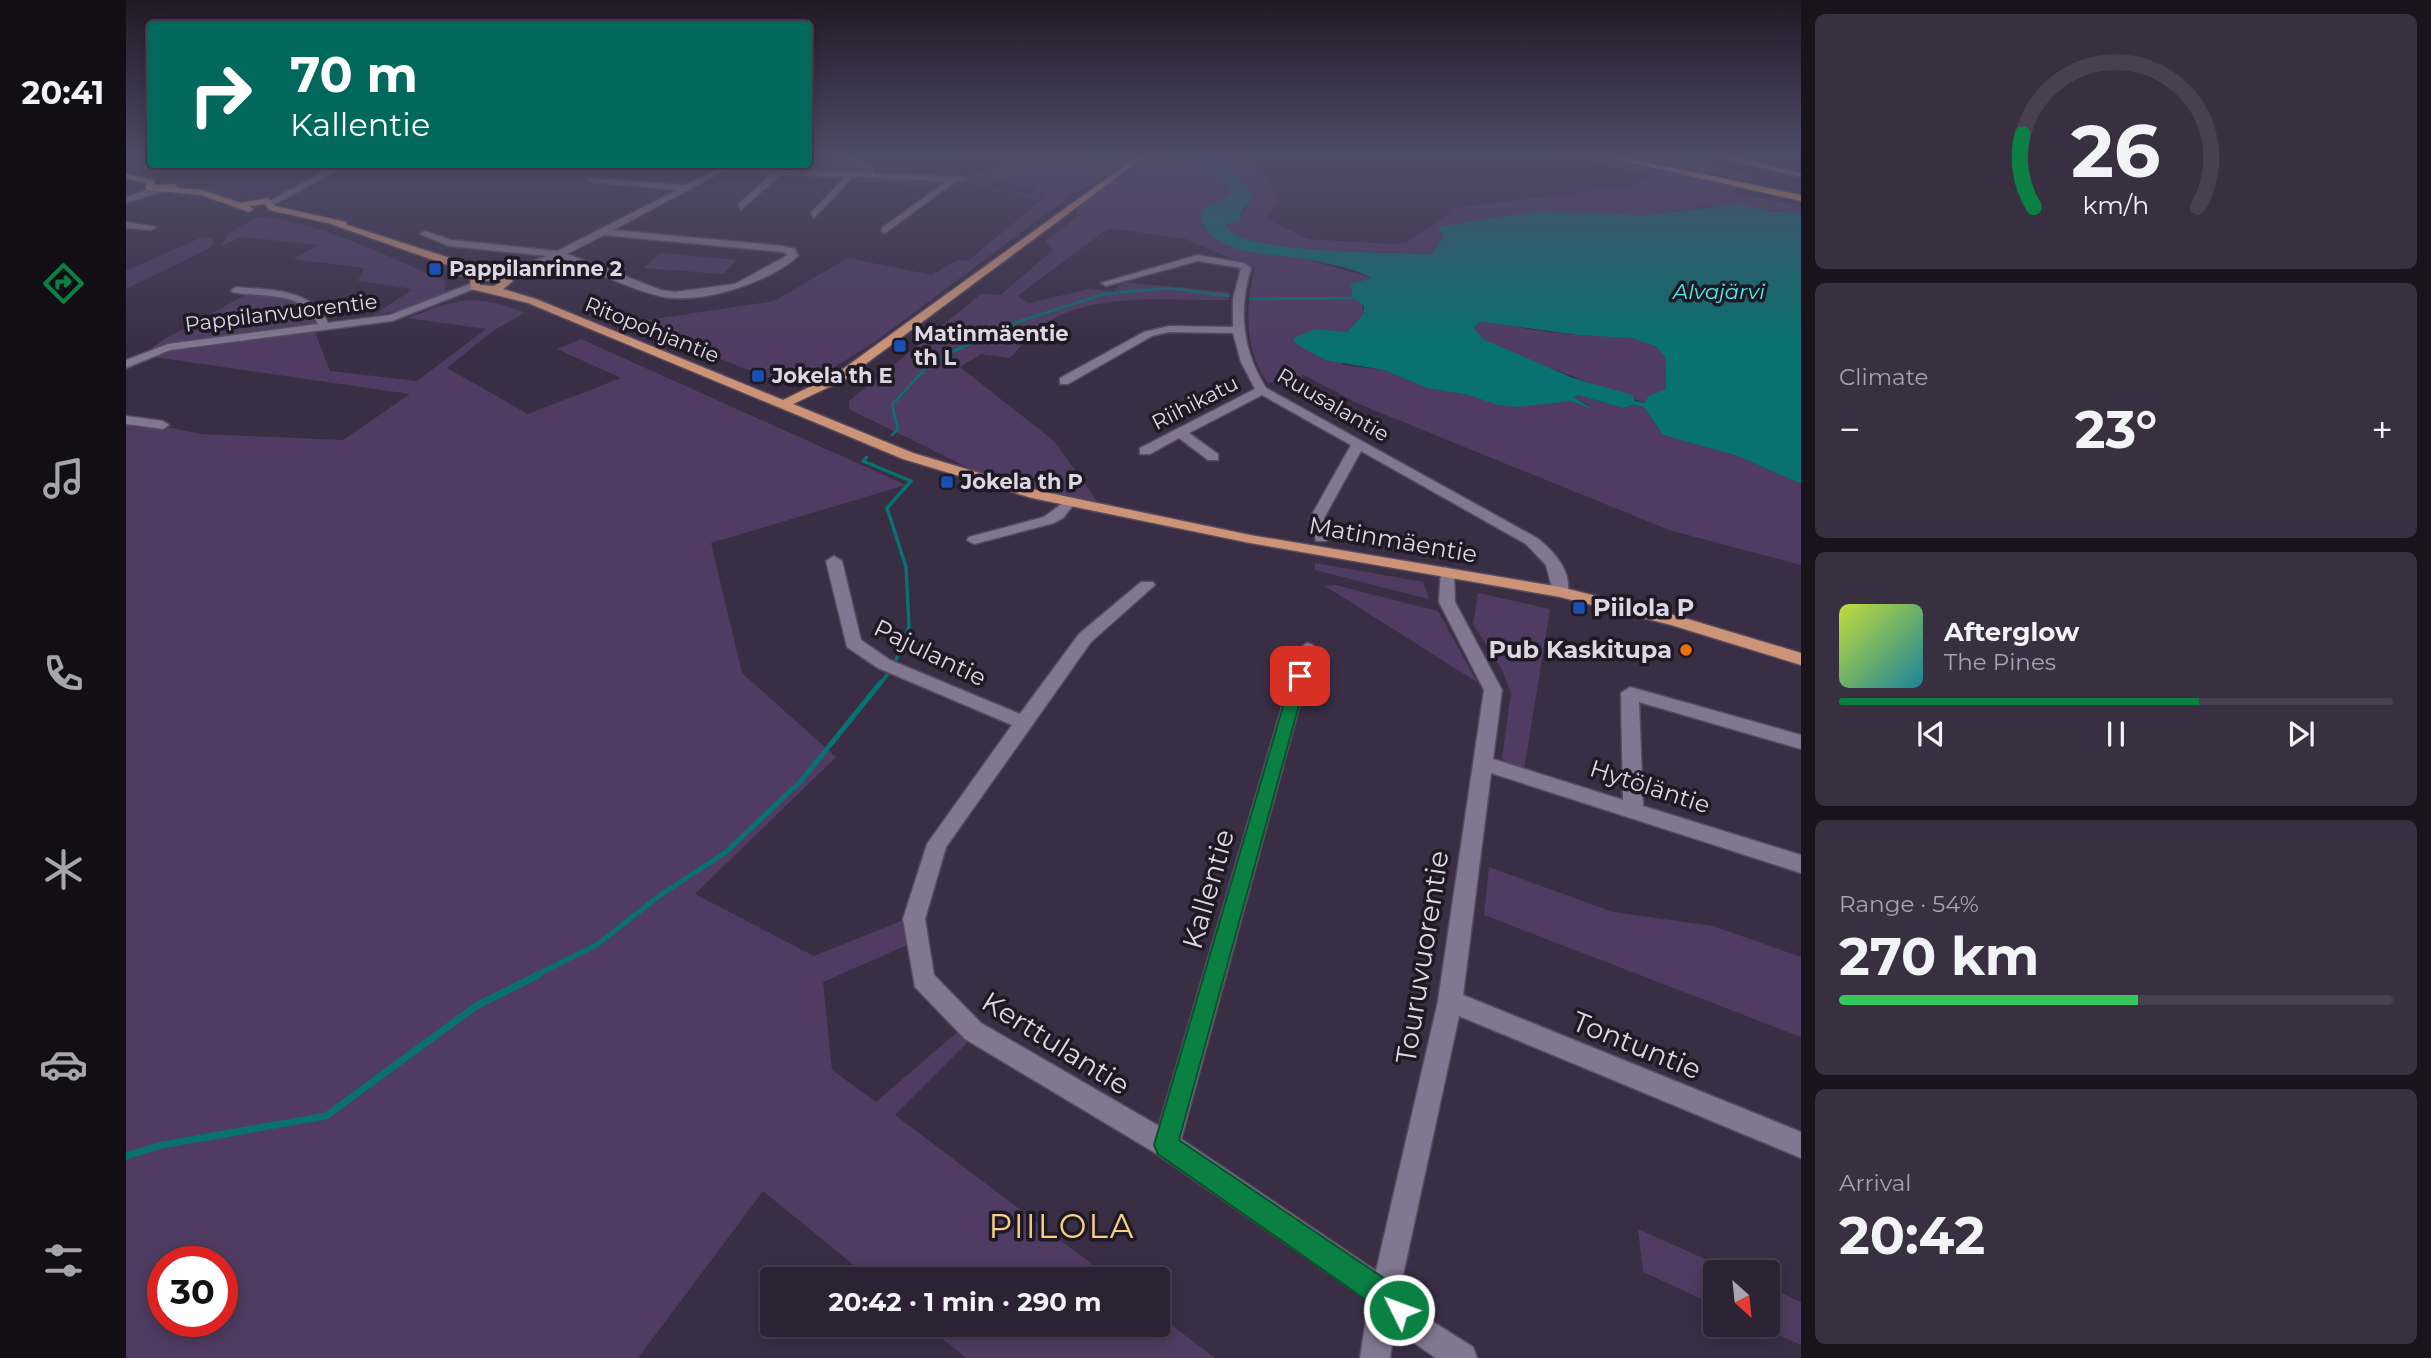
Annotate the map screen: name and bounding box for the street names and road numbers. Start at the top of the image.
street label: Pappilanvuorentie [183,288,379,337]
street label: Ritopohjantie [581,291,723,368]
street label: Ruusalantie [1273,362,1394,447]
street label: Riihikatu [1147,370,1242,435]
street label: Matinmäentie [1307,510,1480,569]
street label: Pajulantie [869,613,991,692]
street label: Hytöläntie [1586,753,1714,820]
street label: Kallentie [1175,825,1241,953]
street label: Touruvuorentie [1388,848,1456,1066]
street label: Kerttulantie [976,984,1136,1102]
street label: Tontuntie [1568,1004,1706,1086]

